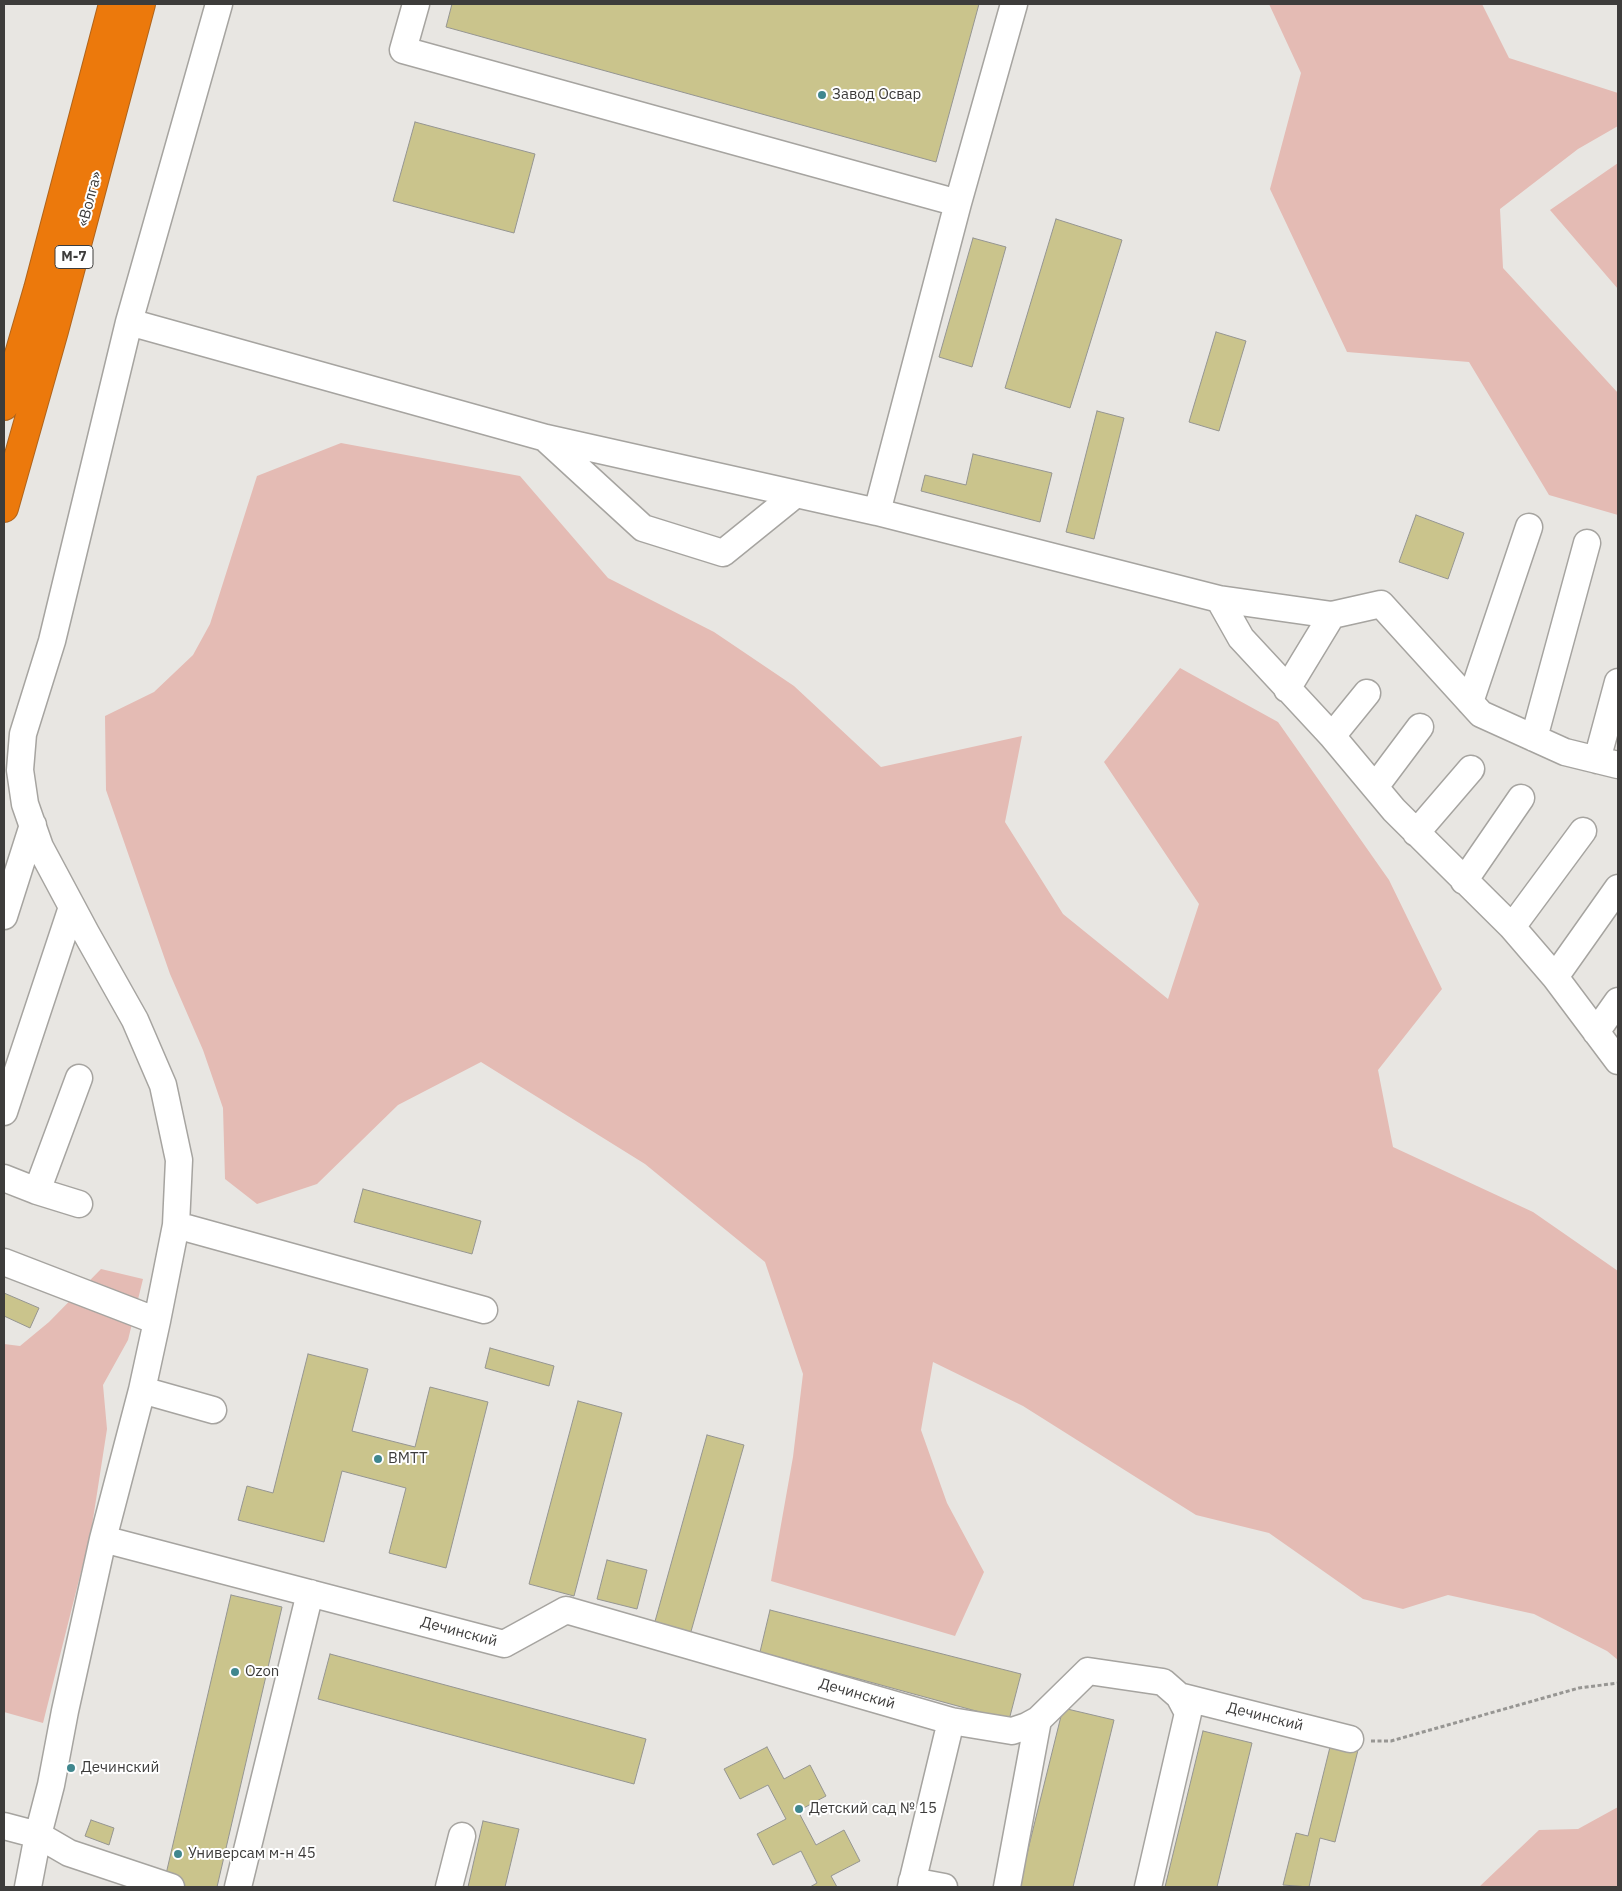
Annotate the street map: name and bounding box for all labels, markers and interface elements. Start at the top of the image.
place label: Завод Освар [832,86,921,104]
marker: Завод Освар [816,89,828,101]
street label: «Волга» [74,169,106,229]
road number: М-7 [55,246,93,268]
place label: ВМТТ [388,1450,427,1468]
marker: ВМТТ [372,1453,384,1465]
street label: Дечинский [419,1613,499,1651]
place label: Ozon [245,1663,279,1681]
marker: Ozon [229,1666,241,1678]
street label: Дечинский [817,1675,897,1713]
street label: Дечинский [1225,1699,1305,1735]
place label: Дечинский [81,1759,159,1777]
marker: Дечинский [65,1762,77,1774]
place label: Детский сад № 15 [809,1800,937,1818]
marker: Детский сад № 15 [793,1803,805,1815]
place label: Универсам м-н 45 [188,1845,316,1863]
marker: Универсам м-н 45 [172,1848,184,1860]

